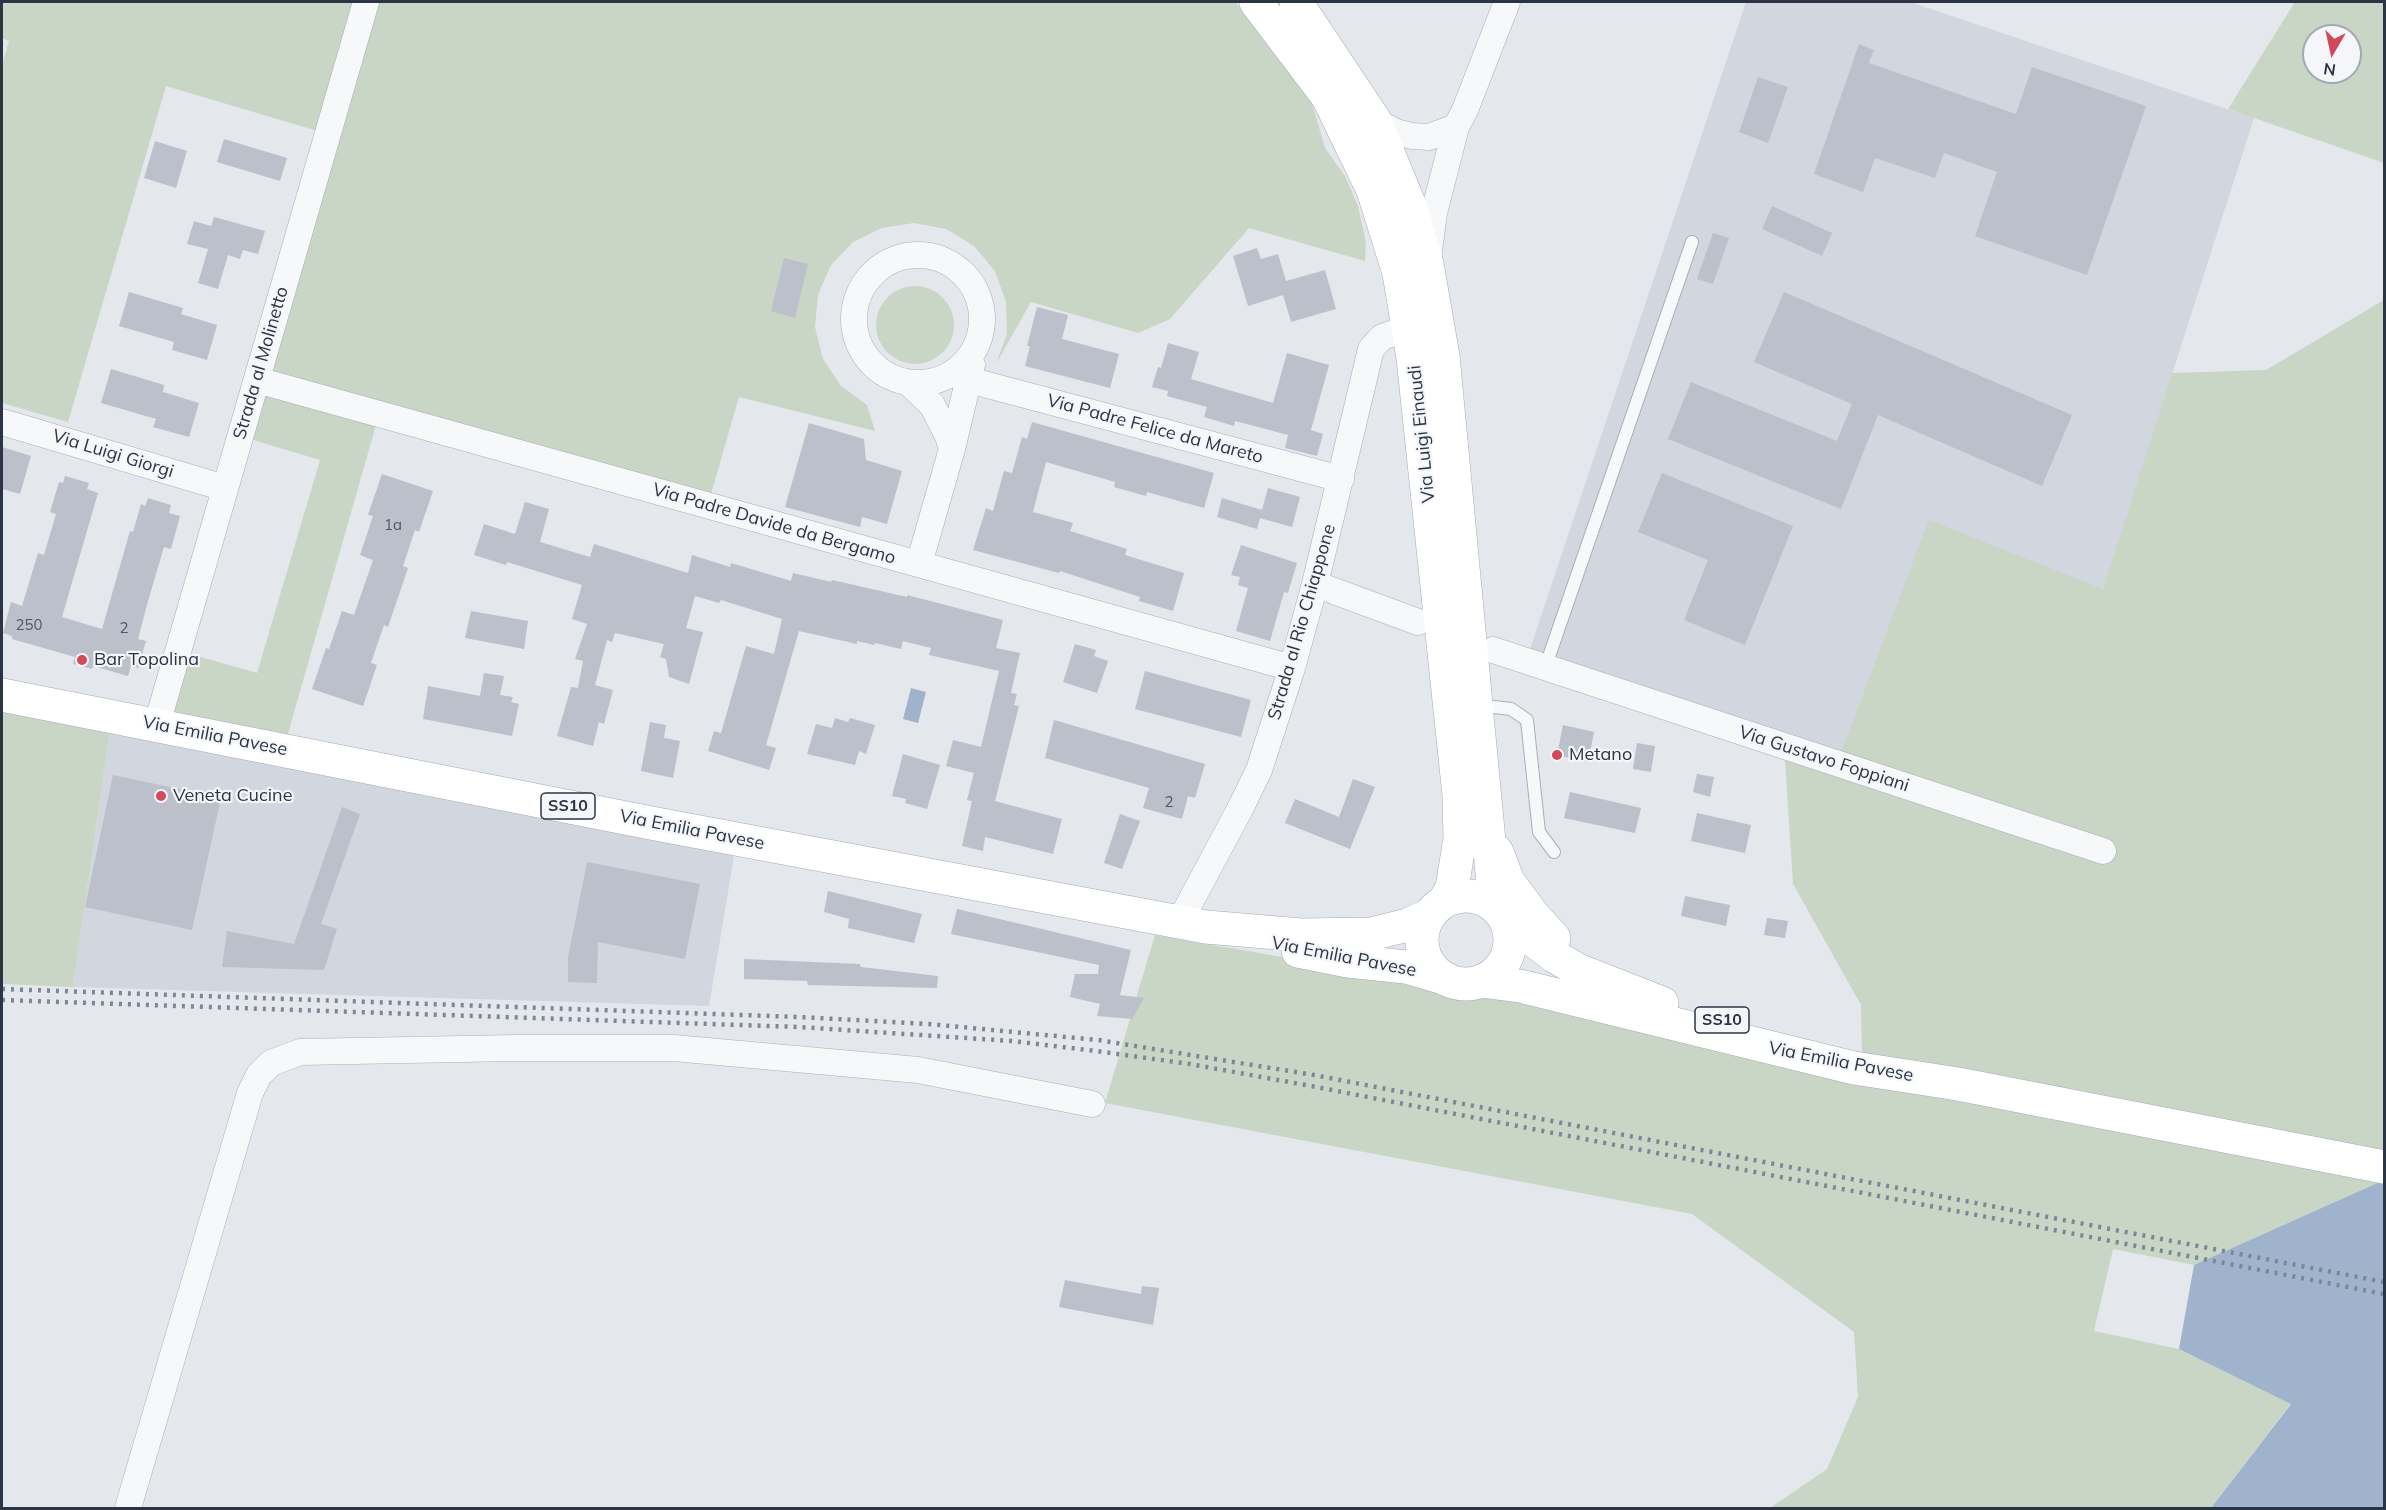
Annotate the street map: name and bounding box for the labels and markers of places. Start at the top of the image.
place label: Bar Topolina [94,649,199,671]
marker: Bar Topolina [75,653,89,667]
place label: Metano [1569,744,1632,766]
marker: Metano [1550,748,1564,762]
place label: Veneta Cucine [173,785,292,807]
marker: Veneta Cucine [154,789,168,803]

